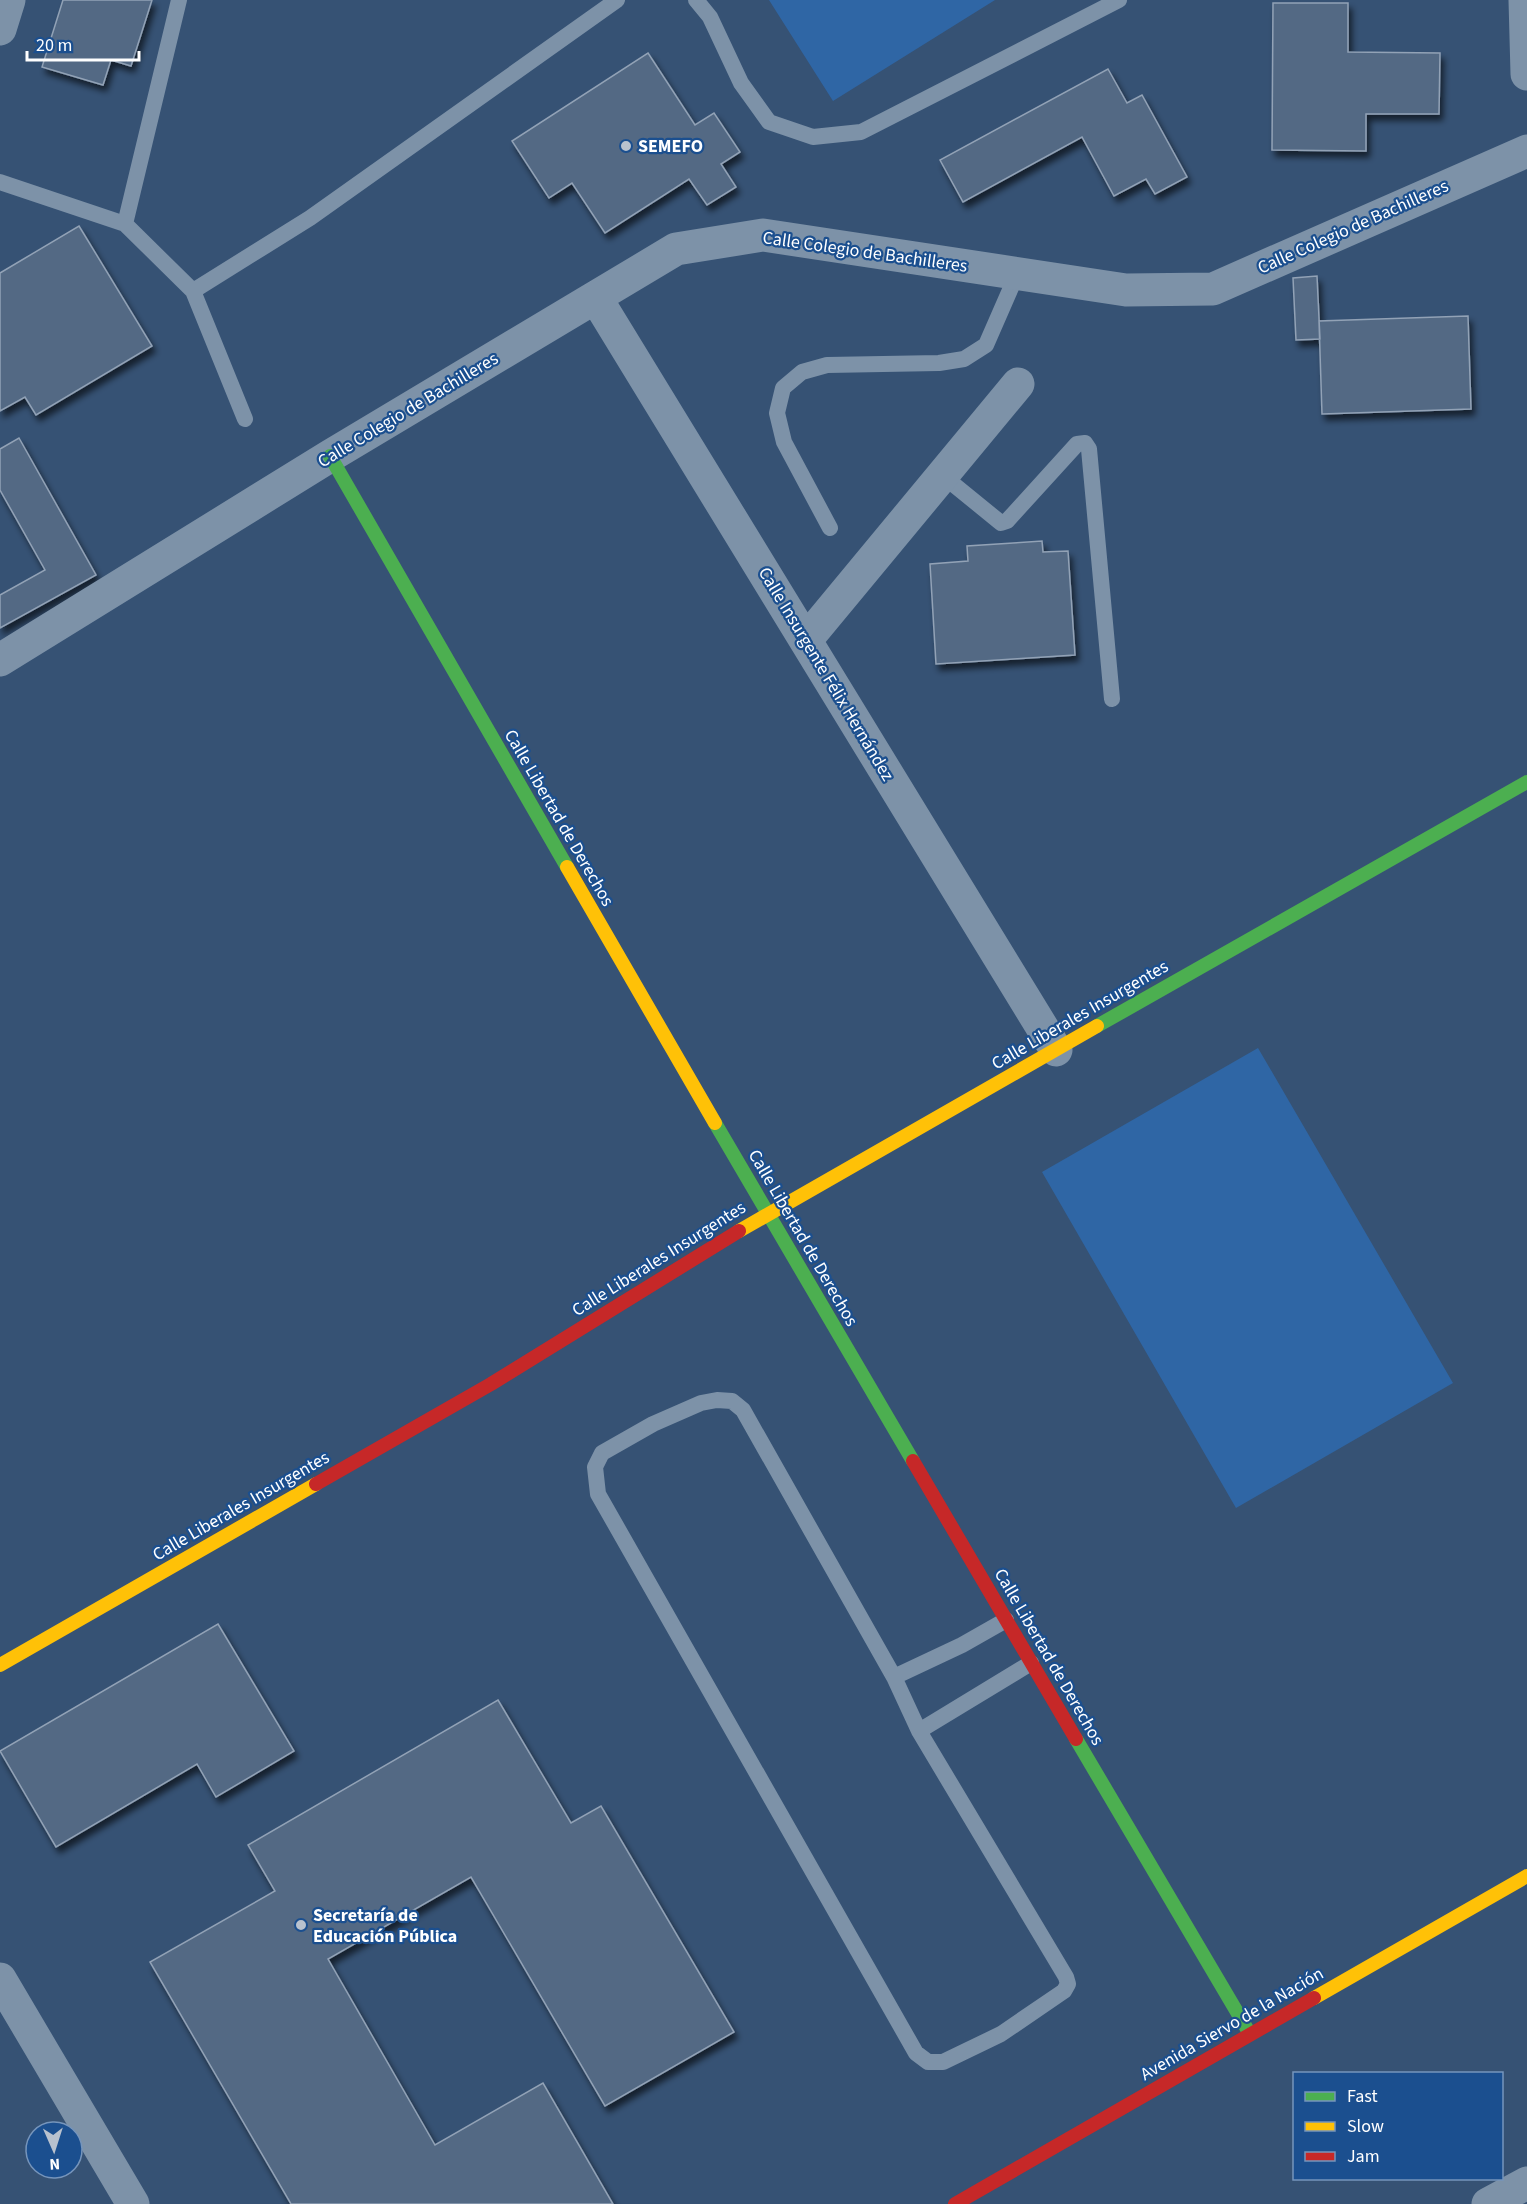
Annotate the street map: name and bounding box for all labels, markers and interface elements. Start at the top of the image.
scale bar [27,24,140,62]
text: 20 m [36,33,72,58]
place label: SEMEFO [638,134,703,159]
marker: SEMEFO [619,139,633,153]
street label: Calle Colegio de Bachilleres [1254,174,1452,280]
street label: Calle Colegio de Bachilleres [761,225,969,279]
street label: Calle Colegio de Bachilleres [313,346,503,474]
street label: Calle Insurgente Félix Hernández [752,562,900,786]
street label: Calle Libertad de Derechos [498,725,620,911]
street label: Calle Liberales Insurgentes [987,954,1173,1076]
street label: Calle Libertad de Derechos [742,1145,864,1331]
street label: Calle Liberales Insurgentes [567,1195,751,1323]
street label: Calle Liberales Insurgentes [148,1445,334,1567]
street label: Calle Libertad de Derechos [988,1564,1110,1750]
place label: Secretaría de Educación Pública [313,1903,457,1949]
marker: Secretaría de Educación Pública [294,1918,308,1932]
street label: Avenida Siervo de la Nación [1136,1961,1328,2087]
legend [1293,2072,1503,2180]
text: Fast [1347,2084,1378,2109]
text: Slow [1347,2114,1384,2139]
north arrow [24,2120,84,2180]
text: Jam [1347,2144,1380,2169]
text: N [49,2153,61,2175]

